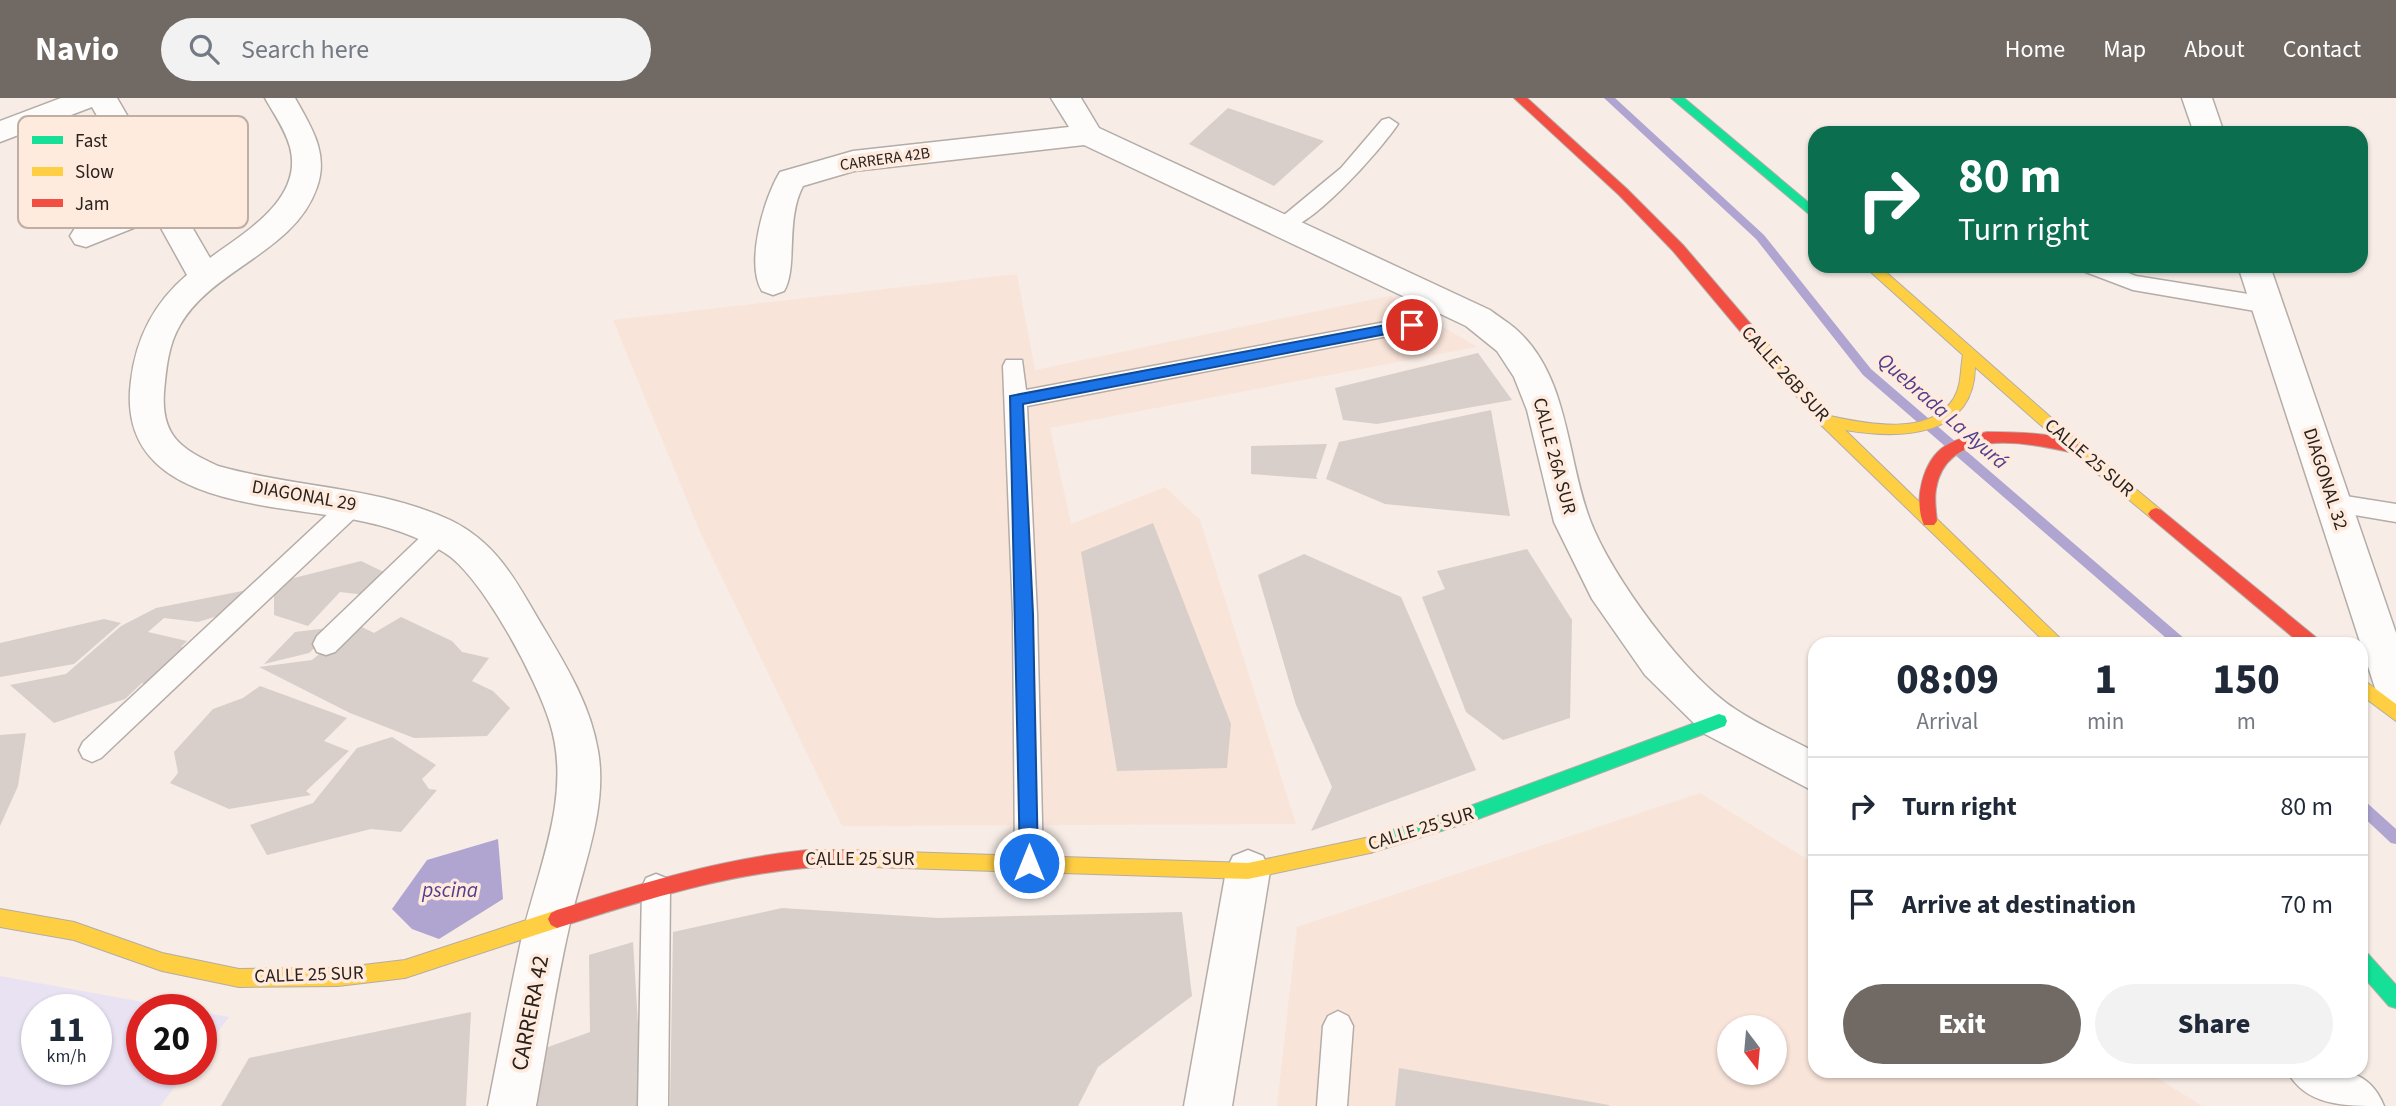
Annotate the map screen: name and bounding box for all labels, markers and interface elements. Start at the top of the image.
search box [161,18,651,81]
text: Navio [35,26,119,73]
icon: search [185,30,223,68]
text: Search here [241,31,369,68]
text: Home [2005,32,2065,67]
text: Map [2103,32,2146,67]
text: About [2184,32,2245,67]
text: Contact [2283,32,2361,67]
legend [18,116,248,228]
text: Fast [75,128,108,155]
street label: CARRERA 42B [839,142,931,176]
text: 80 m [1958,142,2062,212]
icon: right [1843,154,1934,245]
text: Slow [75,159,114,186]
text: Jam [75,191,109,218]
text: Turn right [1958,207,2089,253]
pin [1382,295,1442,355]
icon: arrive [1393,306,1431,344]
street label: CALLE 26B SUR [1735,320,1835,428]
water label: Quebrada La Ayurá [1871,346,2015,476]
street label: CALLE 26A SUR [1525,395,1583,517]
street label: CALLE 25 SUR [2038,413,2140,504]
street label: DIAGONAL 32 [2296,425,2354,533]
street label: DIAGONAL 29 [250,474,358,518]
text: 08:09 [1896,650,1999,710]
text: 1 [2094,650,2117,710]
text: 150 [2213,650,2280,710]
text: Arrival [1917,705,1978,738]
text: min [2087,705,2124,738]
text: m [2237,705,2256,738]
icon: right [1843,787,1881,825]
text: Turn right [1902,788,2017,825]
text: 80 m [2280,788,2333,825]
street label: CALLE 25 SUR [1365,800,1477,858]
position arrow [992,826,1066,900]
street label: CALLE 25 SUR [805,846,915,873]
water label: pscina [421,875,478,905]
icon: arrive [1843,885,1881,923]
text: Arrive at destination [1902,886,2136,923]
text: 70 m [2280,886,2333,923]
street label: CARRERA 42 [503,952,557,1074]
street label: CALLE 25 SUR [254,960,364,990]
button: Exit [1843,984,2081,1064]
button: Share [2095,984,2333,1064]
speed limit sign: 20 [126,994,217,1085]
text: 11 [48,1005,85,1055]
north arrow [1717,1015,1787,1085]
map controls [1717,1015,1787,1085]
text: km/h [47,1044,86,1069]

